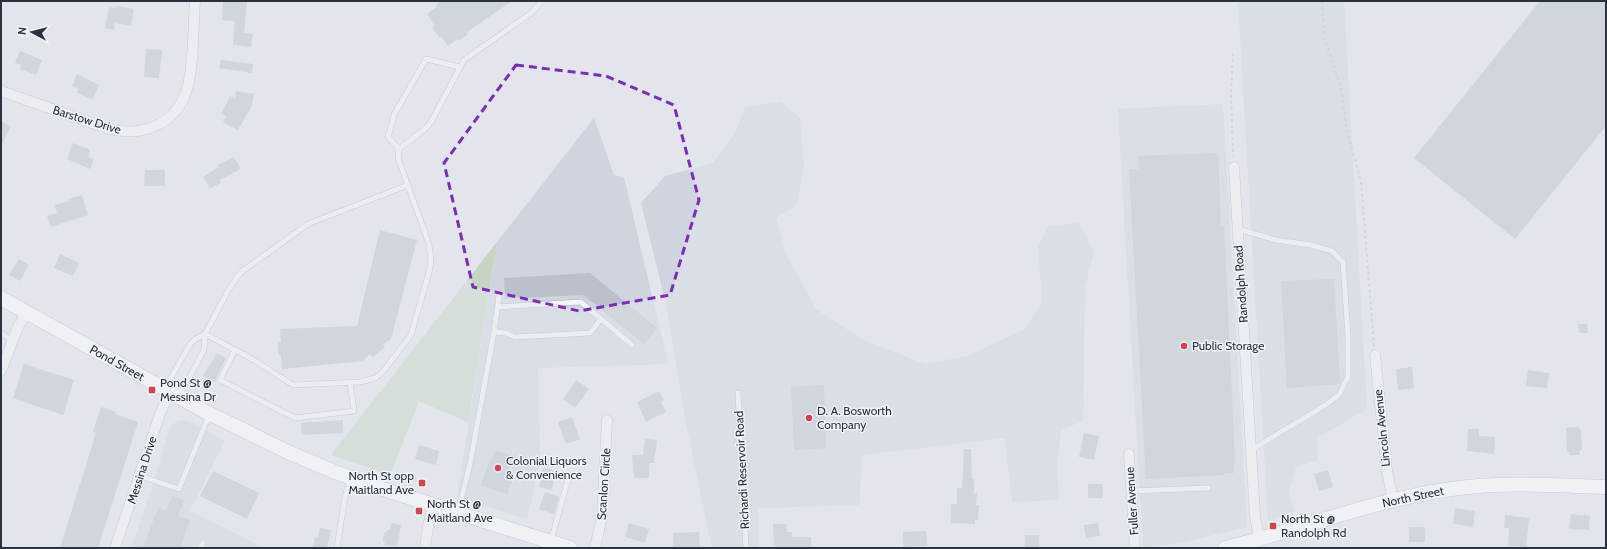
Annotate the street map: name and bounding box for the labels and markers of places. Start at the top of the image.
place label: Public Storage [1192,338,1264,353]
marker: Public Storage [1179,341,1189,351]
place label: Pond St @ Messina Dr [160,375,216,404]
marker: Pond St @ Messina Dr [147,385,157,395]
place label: D. A. Bosworth Company [817,403,892,432]
marker: D. A. Bosworth Company [804,413,814,423]
place label: Colonial Liquors & Convenience [506,453,587,482]
marker: Colonial Liquors & Convenience [493,463,503,473]
place label: North St opp Maitland Ave [348,468,414,497]
marker: North St opp Maitland Ave [417,478,427,488]
place label: North St @ Maitland Ave [427,496,493,525]
marker: North St @ Maitland Ave [414,506,424,516]
place label: North St @ Randolph Rd [1281,511,1346,540]
marker: North St @ Randolph Rd [1268,521,1278,531]

